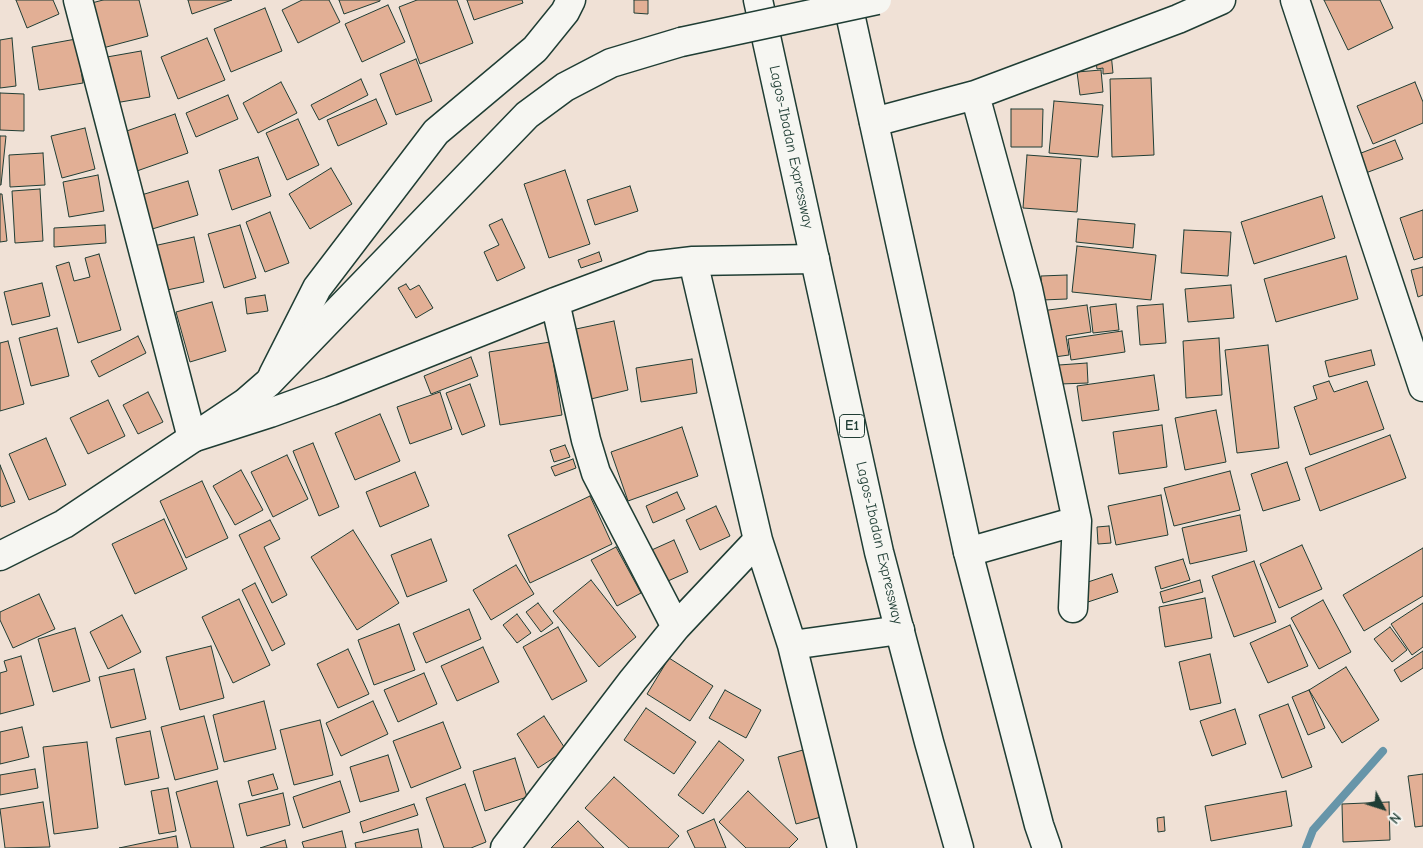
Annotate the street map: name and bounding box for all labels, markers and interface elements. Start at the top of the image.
street label: Lagos-Ibadan Expressway [765,64,817,230]
road number: E1 [840,414,864,438]
street label: Lagos-Ibadan Expressway [851,460,907,626]
north arrow [1358,783,1408,833]
text: N [1385,809,1404,827]

